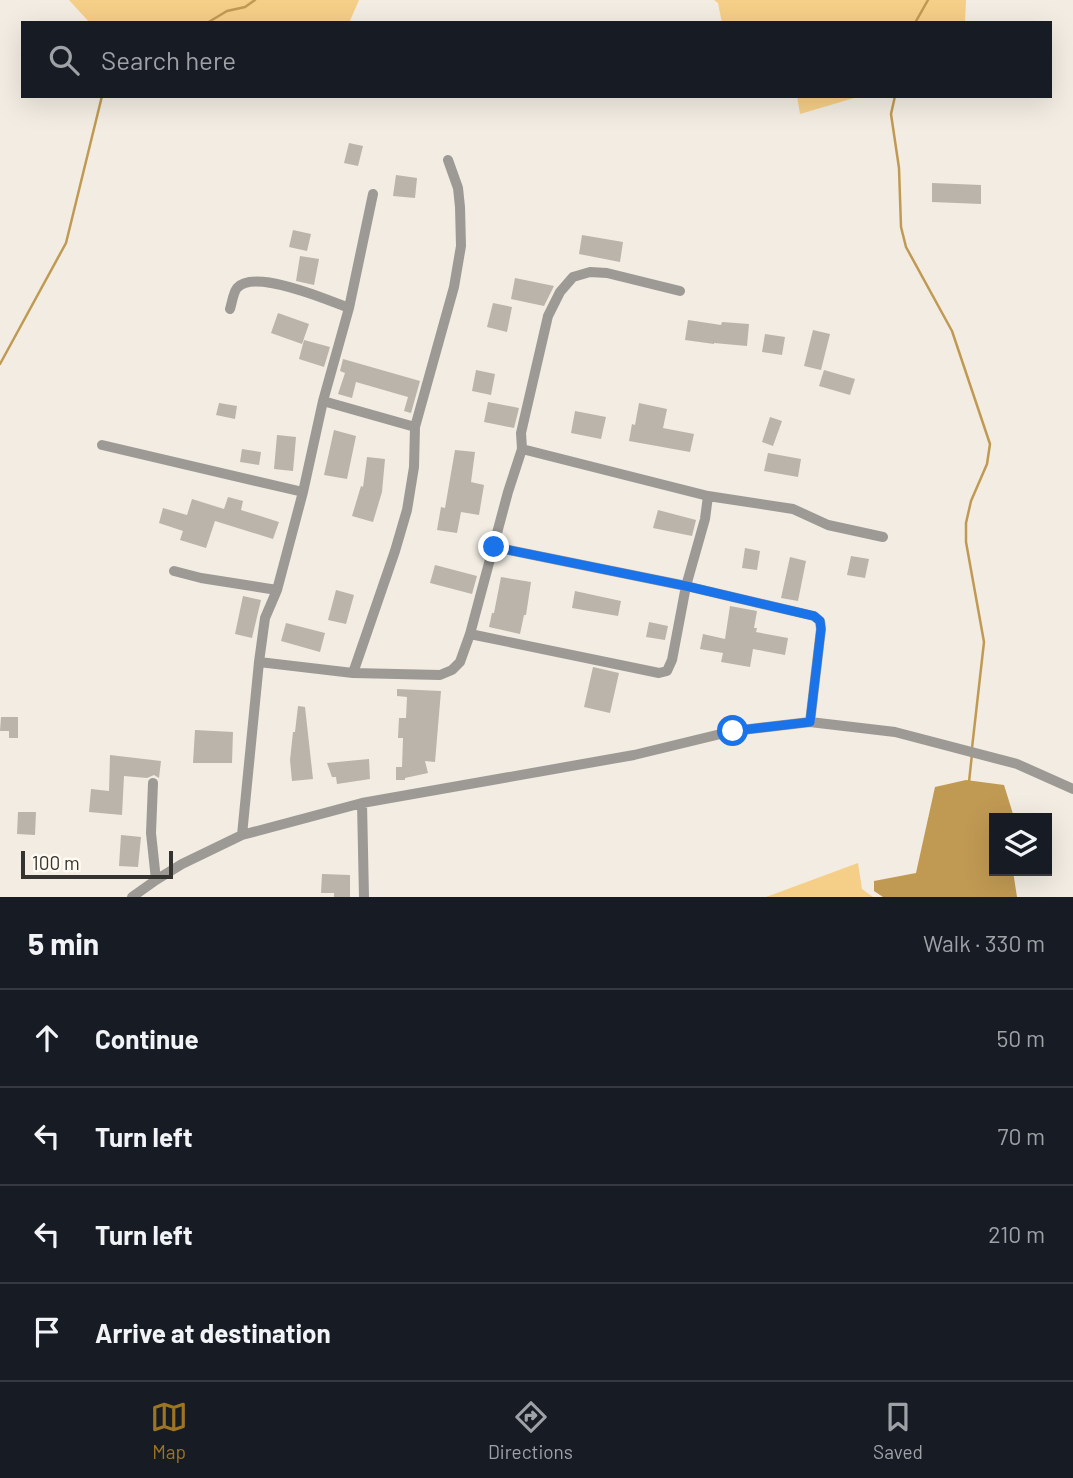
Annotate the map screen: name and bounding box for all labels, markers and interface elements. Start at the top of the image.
search box [21,21,1052,98]
icon: search [45,41,83,79]
text: Search here [101,44,236,75]
route end [478,531,509,562]
route start [717,715,748,746]
map controls [989,813,1052,876]
button: layers [989,813,1052,876]
scale bar [21,848,173,880]
text: 100 m [32,851,80,874]
text: 5 min [28,925,99,961]
text: Walk · 330 m [923,929,1045,957]
icon: ahead [28,1019,66,1057]
text: Continue [95,1023,199,1054]
text: 50 m [997,1024,1045,1052]
icon: left [28,1117,66,1155]
text: Turn left [95,1121,193,1152]
text: 70 m [998,1122,1045,1150]
icon: left [28,1215,66,1253]
text: Turn left [95,1219,193,1250]
text: 210 m [988,1220,1045,1248]
icon: arrive [28,1313,66,1351]
text: Arrive at destination [95,1317,331,1348]
tab: Map [150,1398,188,1463]
tab: Directions [488,1398,573,1463]
tab: Saved [873,1398,923,1463]

